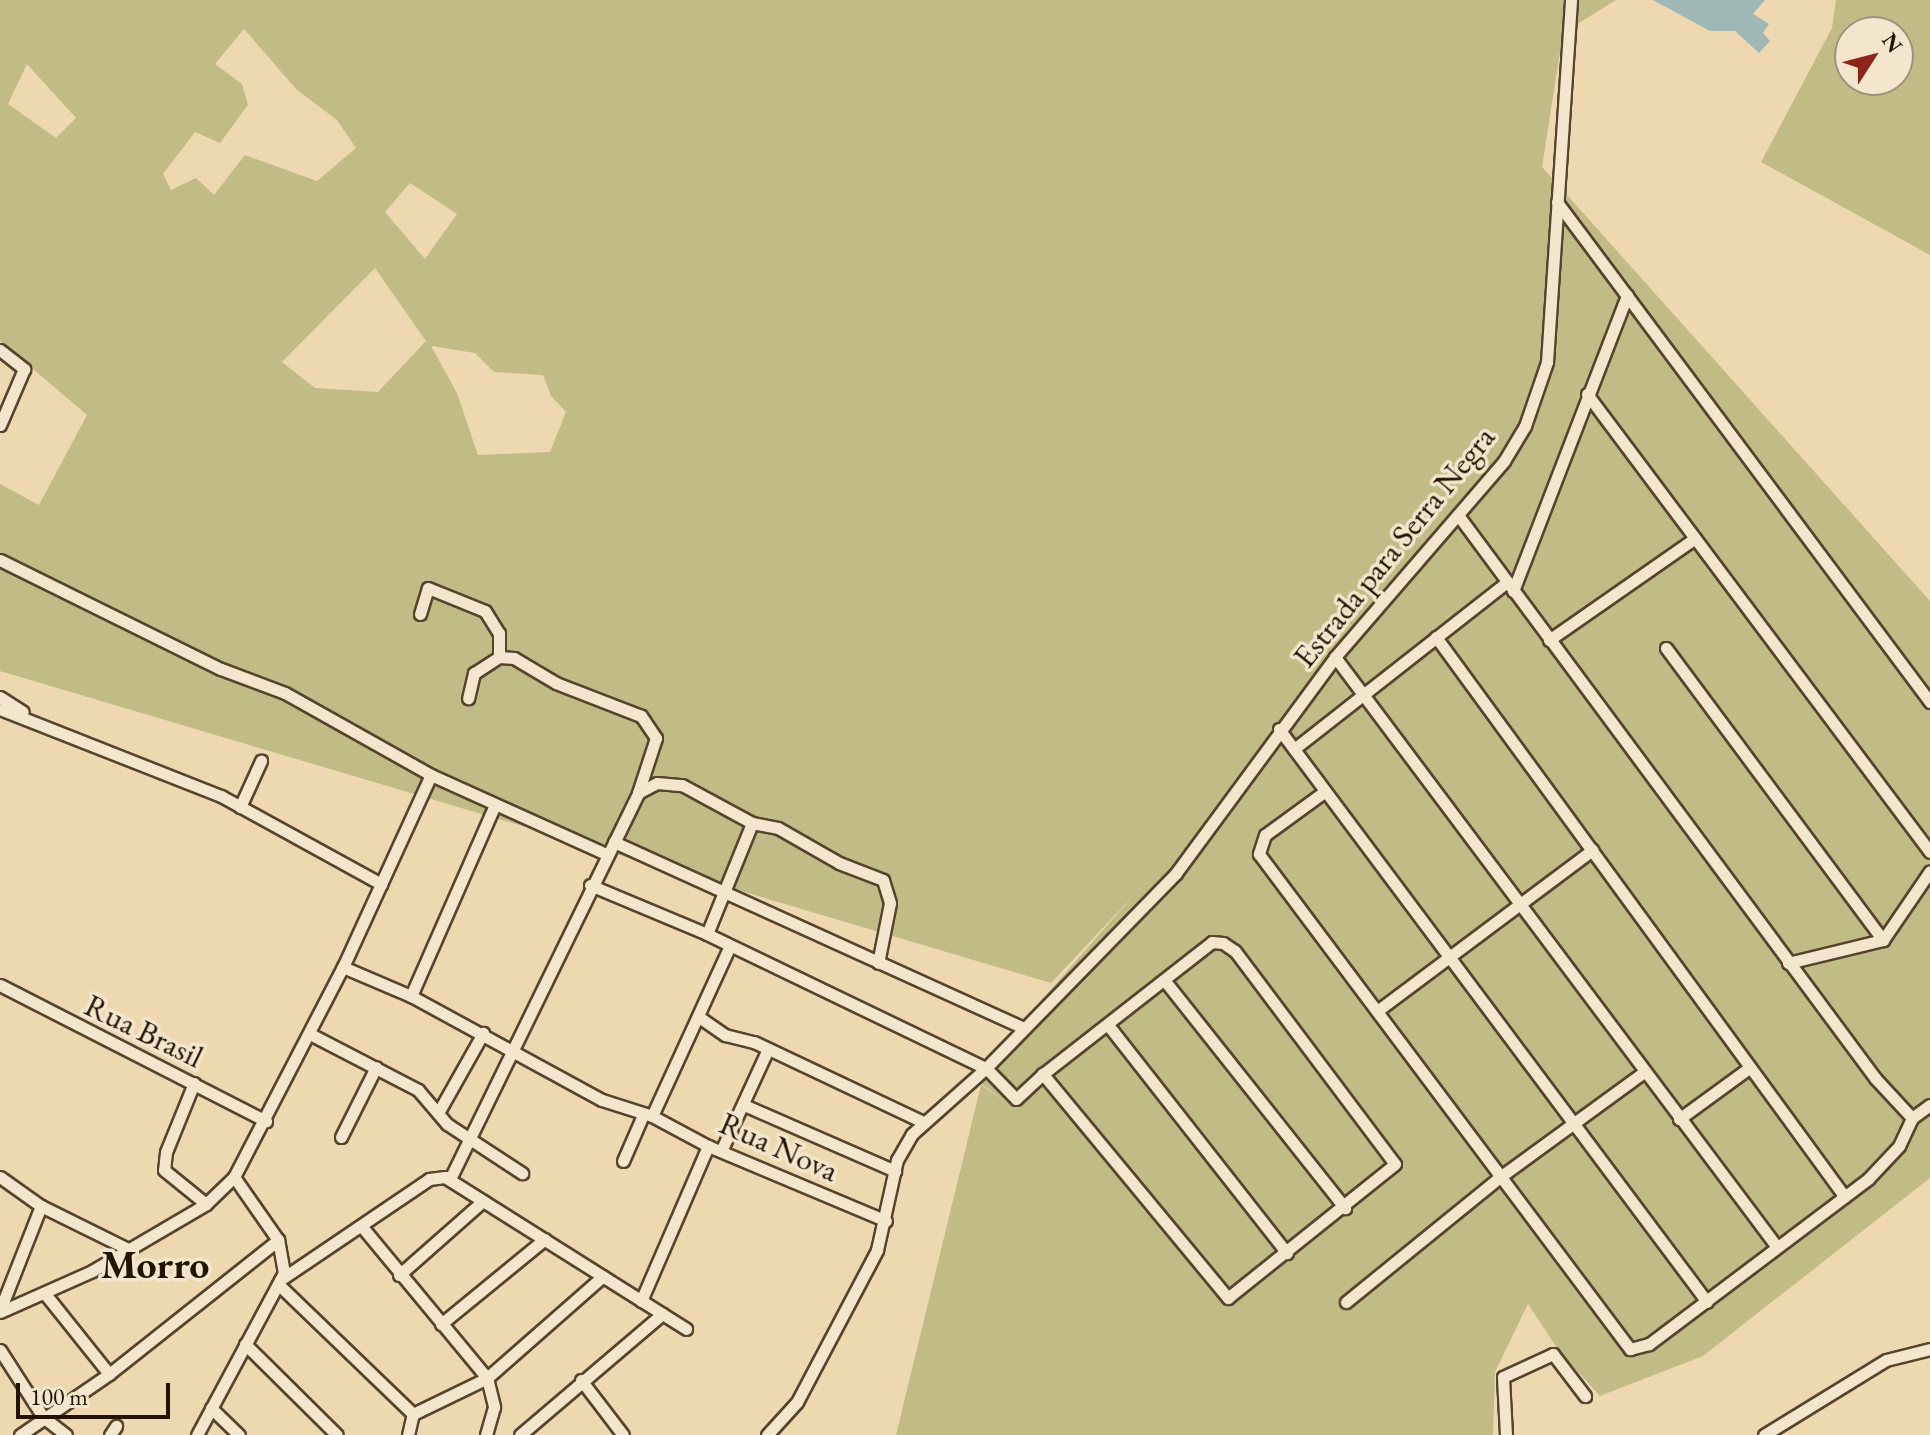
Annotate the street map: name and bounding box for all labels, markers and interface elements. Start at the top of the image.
north arrow [1834,16,1914,96]
text: N [1875,27,1909,59]
street label: Estrada para Serra Negra [1285,419,1503,675]
street label: Rua Brasil [79,986,209,1076]
street label: Rua Nova [714,1104,844,1190]
district label: Morro [101,1240,209,1288]
scale bar [20,1367,174,1417]
text: 100 m [30,1381,88,1412]

